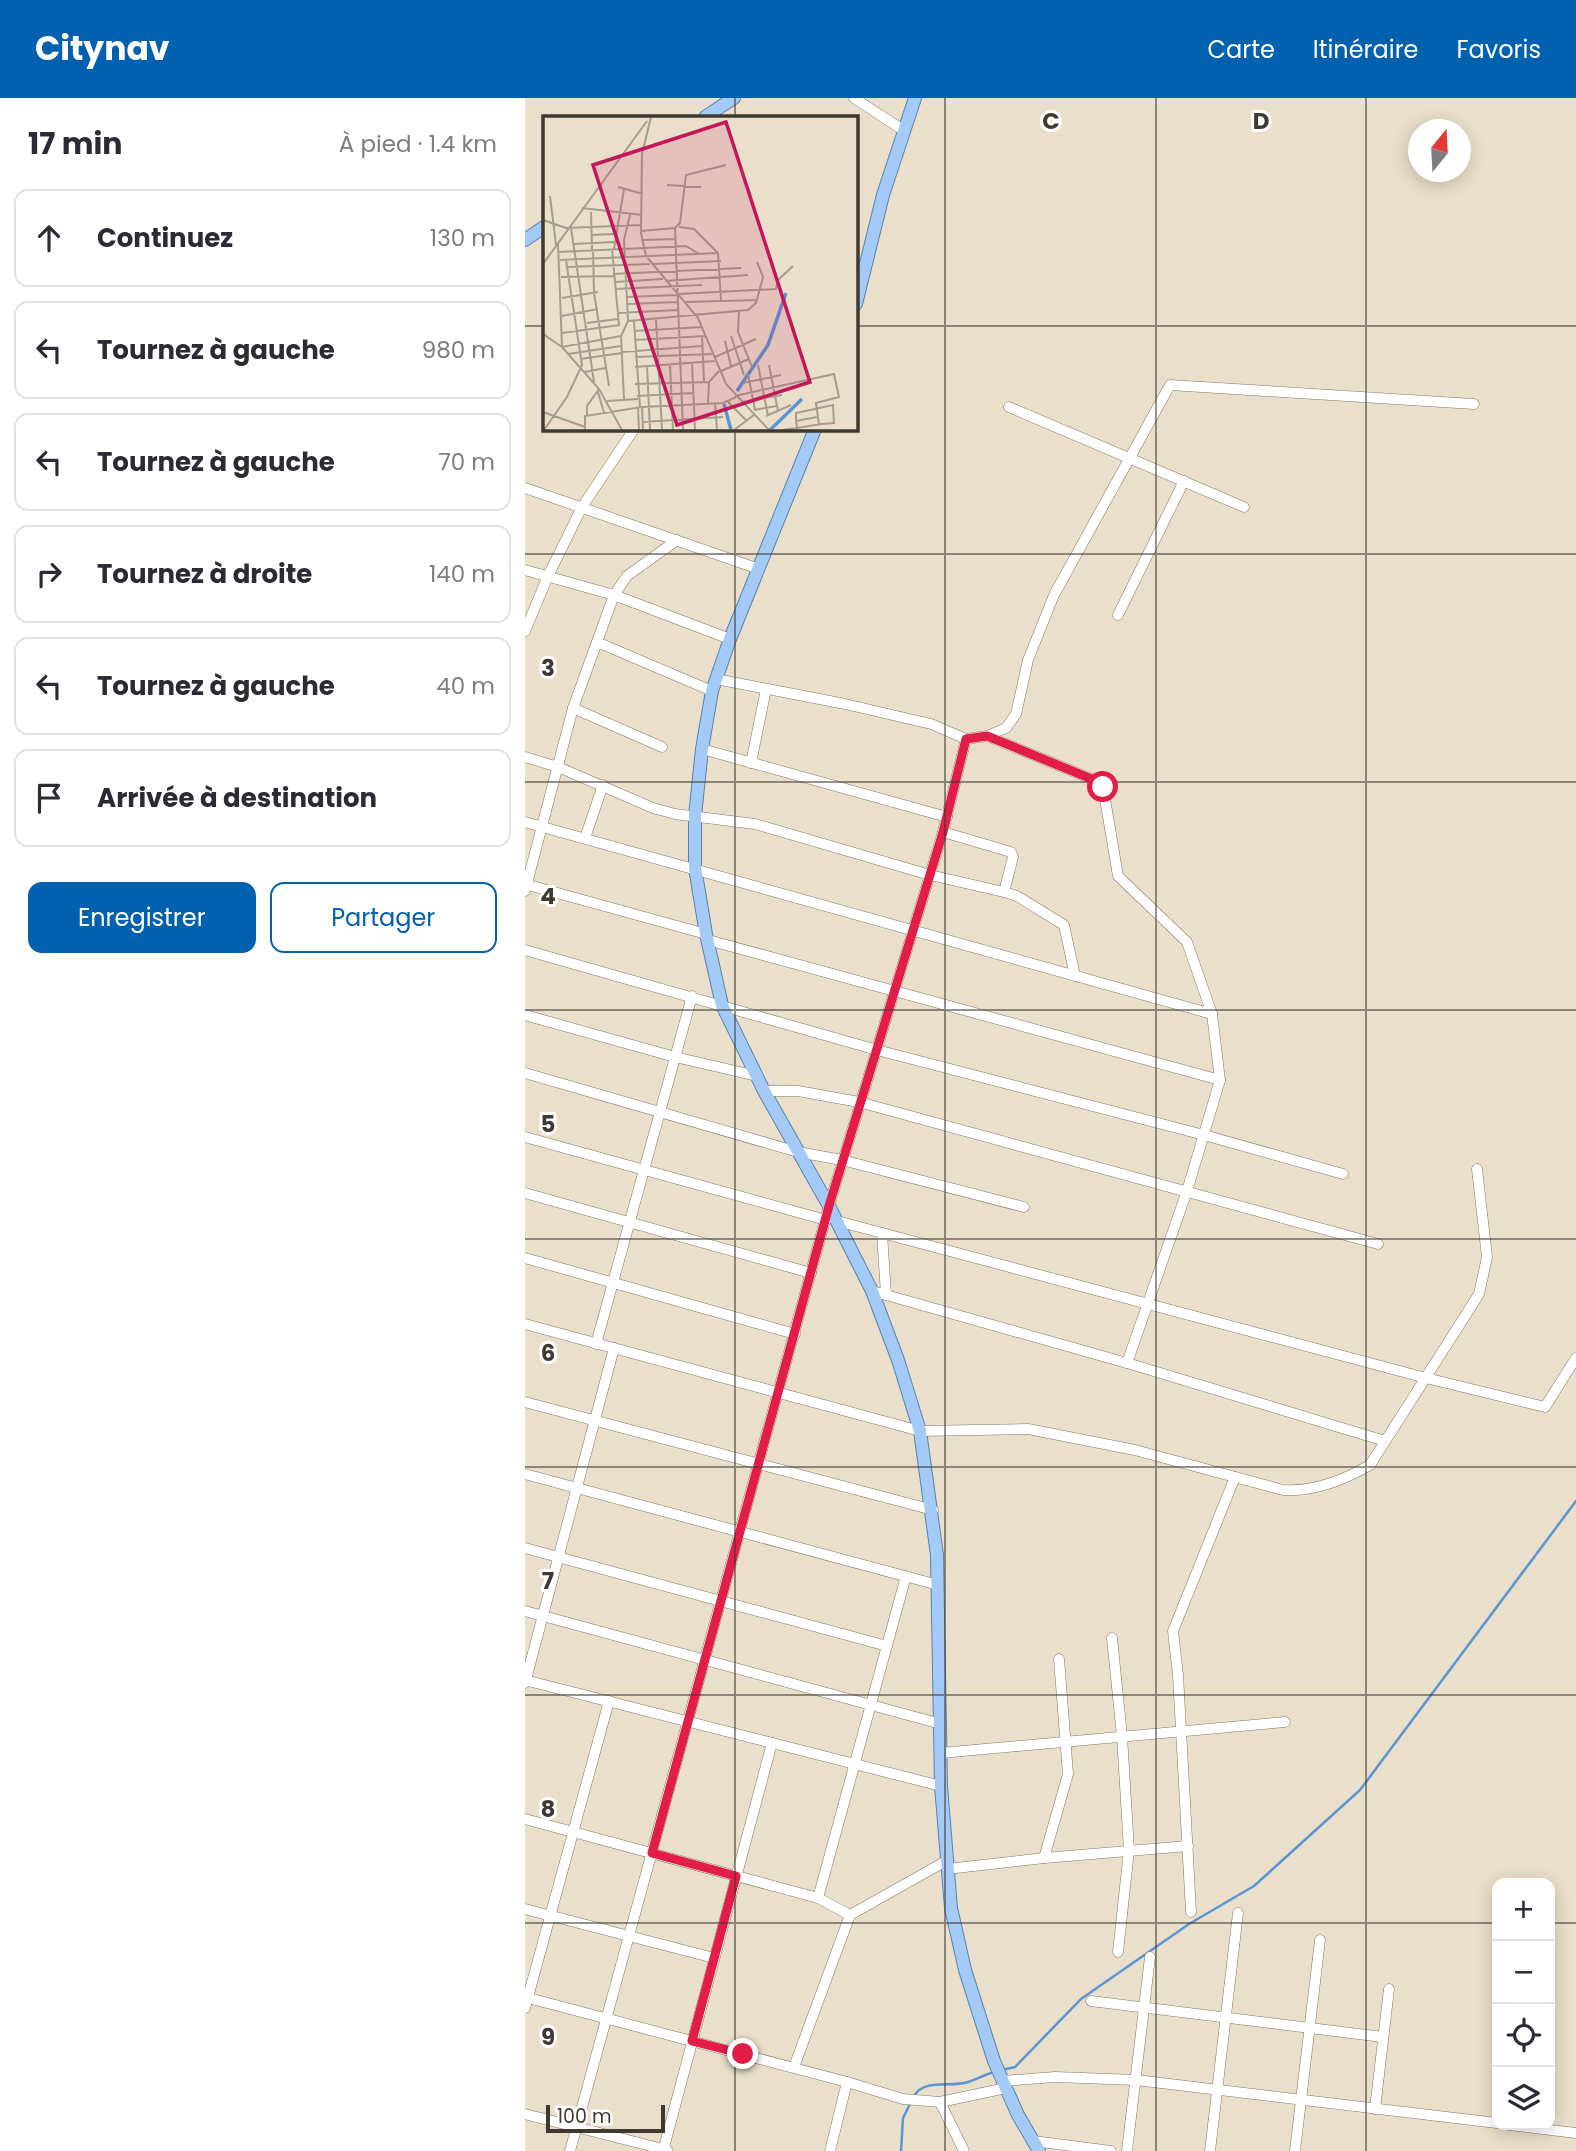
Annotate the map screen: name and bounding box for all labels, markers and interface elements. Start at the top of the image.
text: Citynav [35,25,169,72]
text: Carte [1207,33,1275,66]
text: Itinéraire [1313,33,1418,66]
text: Favoris [1456,33,1541,66]
text: C [1042,105,1060,137]
text: D [1253,105,1269,137]
inset map [543,116,857,430]
north arrow [1408,119,1471,182]
text: 17 min [28,122,123,165]
text: À pied · 1.4 km [339,128,497,160]
icon: ahead [30,219,68,257]
text: Continuez [97,220,233,256]
text: 130 m [430,222,495,254]
icon: left [30,331,68,369]
text: Tournez à gauche [97,332,335,368]
text: 980 m [422,334,495,366]
icon: left [30,443,68,481]
text: Tournez à gauche [97,444,335,480]
text: 70 m [438,446,495,478]
icon: right [30,555,68,593]
text: Tournez à droite [97,556,312,592]
text: 140 m [429,558,495,590]
text: 3 [541,652,555,684]
icon: left [30,667,68,705]
text: Tournez à gauche [97,668,335,704]
text: 40 m [436,670,495,702]
route start [1087,771,1118,802]
icon: arrive [30,779,68,817]
text: Arrivée à destination [97,780,377,816]
text: 4 [540,880,556,912]
button: Enregistrer [28,882,256,953]
button: Partager [270,882,497,953]
text: 5 [541,1108,555,1140]
text: 6 [541,1337,555,1369]
text: 7 [542,1565,554,1597]
text: 8 [541,1793,555,1825]
map controls [1492,1878,1555,2130]
button: + [1492,1878,1555,1941]
button: − [1492,1941,1555,2004]
button: locate [1492,2004,1555,2067]
text: 9 [541,2021,555,2053]
route end [727,2038,758,2069]
button: layers [1492,2067,1555,2130]
scale bar [546,2102,665,2134]
text: 100 m [557,2103,612,2130]

